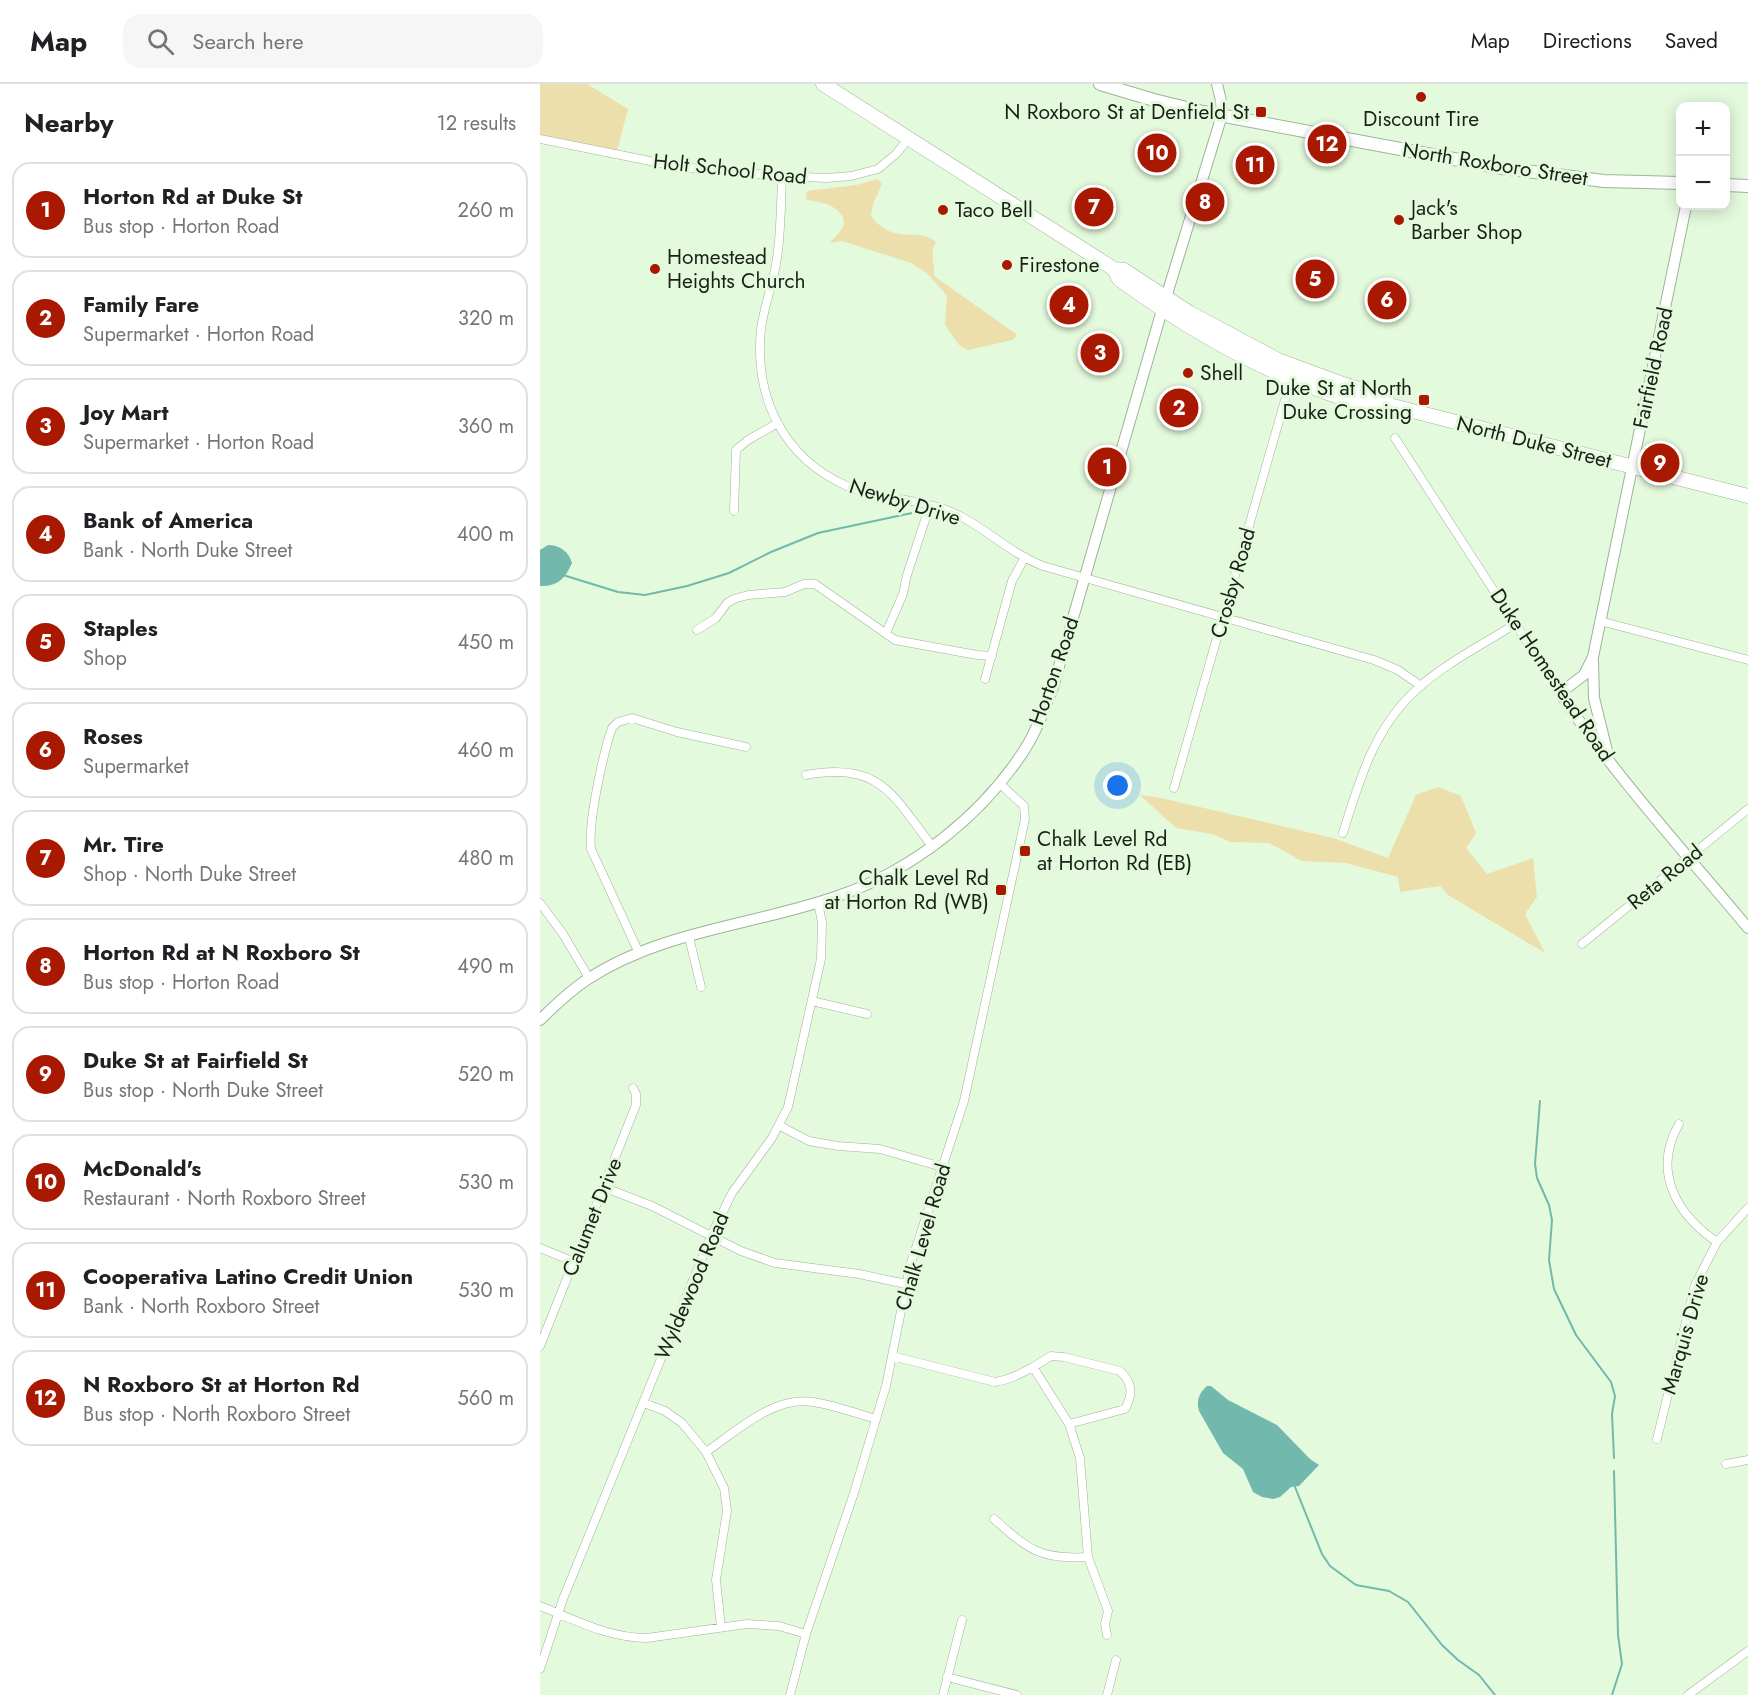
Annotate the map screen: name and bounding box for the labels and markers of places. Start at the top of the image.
marker: Discount Tire [1414,90,1428,104]
place label: N Roxboro St at Denfield St [1004,97,1249,127]
place label: Discount Tire [1363,104,1479,134]
marker: N Roxboro St at Denfield St [1254,105,1268,119]
pin: 12 [1308,122,1346,166]
pin: 10 [1138,130,1176,176]
pin: 11 [1236,142,1274,188]
pin: 8 [1186,180,1224,224]
pin: 7 [1074,184,1114,230]
place label: Jack's Barber Shop [1408,193,1522,247]
place label: Taco Bell [955,195,1033,225]
marker: Taco Bell [936,203,950,217]
marker: Jack's Barber Shop [1392,213,1406,227]
place label: Homestead Heights Church [667,242,805,296]
place label: Firestone [1019,250,1100,280]
pin: 5 [1296,256,1334,302]
marker: Firestone [1000,258,1014,272]
marker: Homestead Heights Church [648,262,662,276]
pin: 6 [1368,278,1406,322]
pin: 4 [1050,282,1088,328]
pin: 3 [1080,330,1120,376]
place label: Shell [1200,358,1243,388]
marker: Shell [1181,366,1195,380]
place label: Duke St at North Duke Crossing [1265,373,1412,427]
pin: 2 [1160,386,1198,430]
marker: Duke St at North Duke Crossing [1417,393,1431,407]
pin: 9 [1640,440,1680,485]
pin: 1 [1088,444,1126,490]
place label: Chalk Level Rd at Horton Rd (EB) [1037,824,1192,878]
marker: Chalk Level Rd at Horton Rd (EB) [1018,844,1032,858]
place label: Chalk Level Rd at Horton Rd (WB) [824,863,989,917]
marker: Chalk Level Rd at Horton Rd (WB) [994,883,1008,897]

